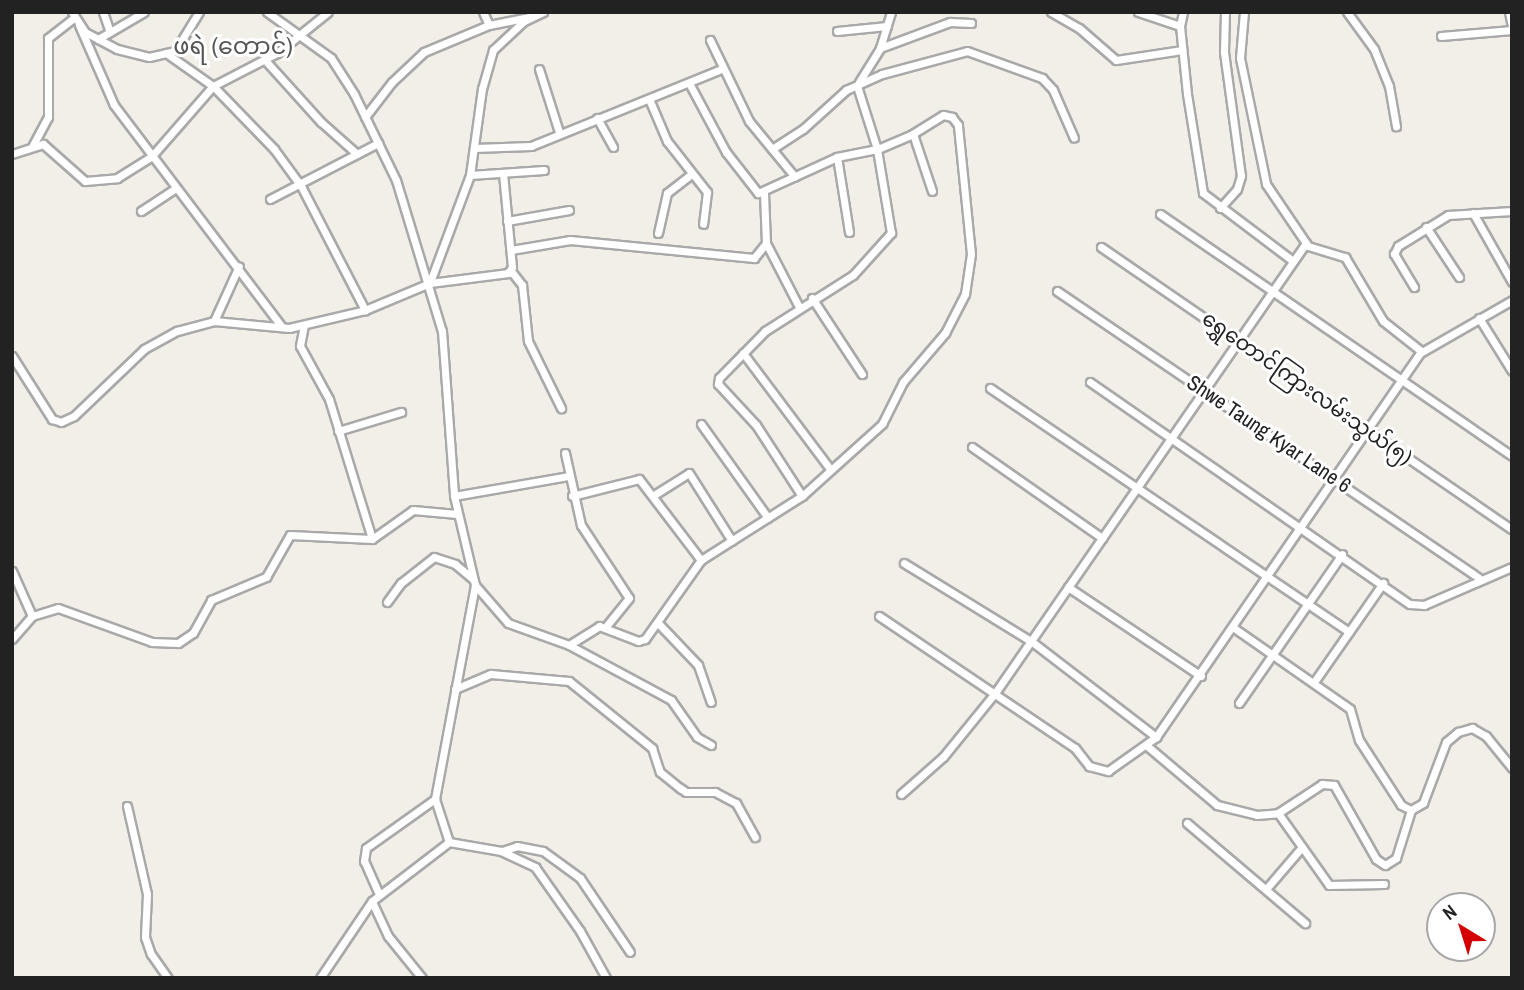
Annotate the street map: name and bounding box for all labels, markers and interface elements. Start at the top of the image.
district label: ဖရဲ (တောင်) [173,32,293,60]
street label: ရွှေတောင်ကြားလမ်းသွယ်(၅) [1197,306,1417,470]
street label: Shwe Taung Kyar Lane 6 [1182,370,1356,498]
north arrow [1426,892,1496,962]
text: N [1437,898,1462,926]

